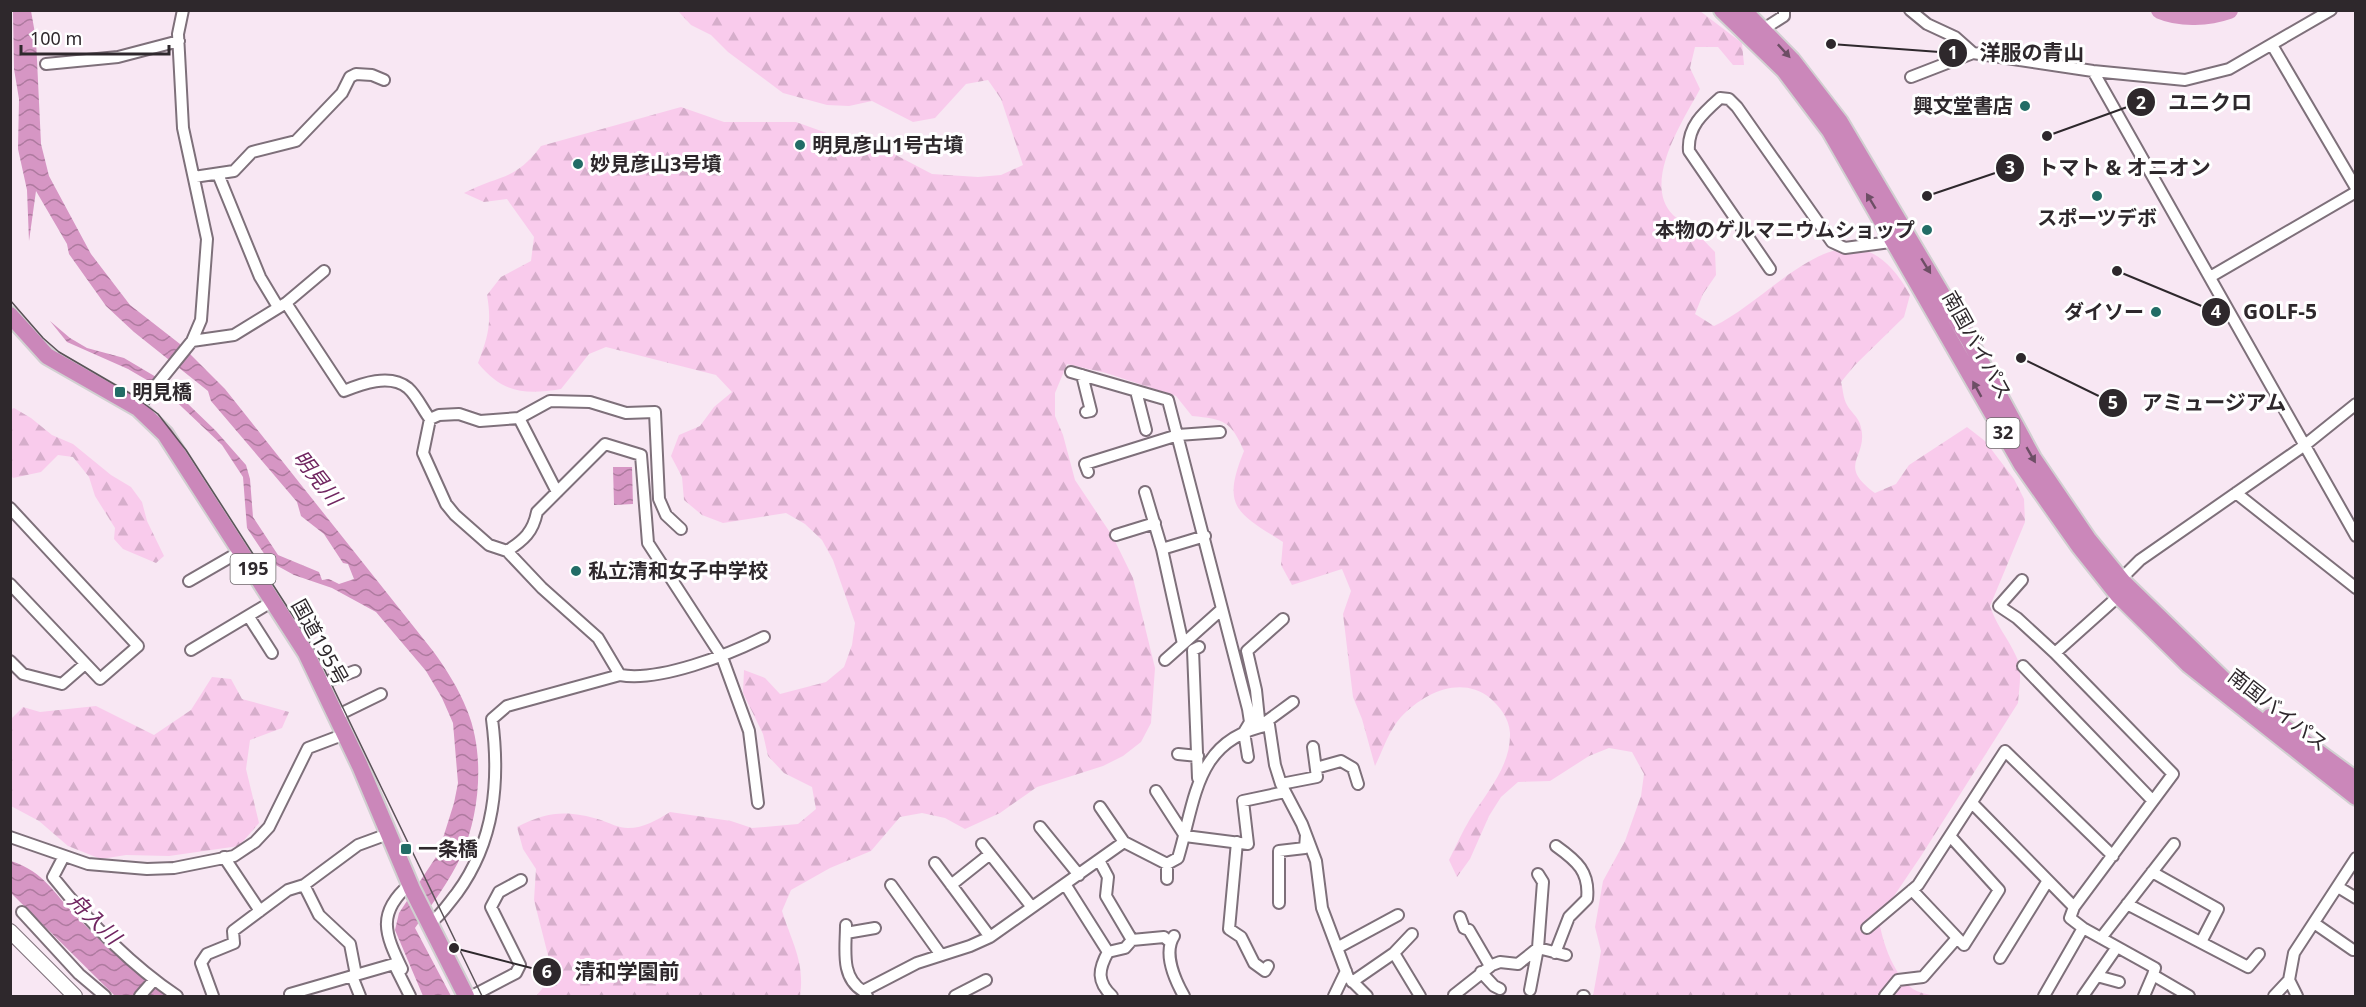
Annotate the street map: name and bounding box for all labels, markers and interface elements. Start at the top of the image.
scale bar [21,18,170,56]
text: 100 m [30,26,82,50]
callout: 洋服の青山 [1938,33,2097,72]
text: 洋服の青山 [1980,38,2085,66]
text: 1 [1948,40,1958,64]
one-way arrow [1777,44,1791,58]
callout: ユニクロ [2126,83,2264,122]
text: ユニクロ [2168,88,2252,116]
text: 2 [2136,90,2146,114]
place label: 興文堂書店 [1913,92,2013,119]
marker: 興文堂書店 [2018,99,2032,113]
place label: 明見彦山1号古墳 [812,131,963,158]
marker: 明見彦山1号古墳 [793,138,807,152]
callout: トマト & オニオン [1995,149,2222,188]
place label: 妙見彦山3号墳 [590,150,721,177]
text: トマト & オニオン [2037,153,2211,181]
text: 3 [2005,155,2015,179]
marker: 妙見彦山3号墳 [571,157,585,171]
marker: スポーツデボ [2090,189,2104,203]
one-way arrow [1865,193,1876,209]
place label: スポーツデボ [2037,204,2157,231]
place label: 本物のゲルマニウムショップ [1655,216,1915,243]
marker: 本物のゲルマニウムショップ [1920,223,1934,237]
one-way arrow [1920,258,1931,274]
street label: 南国バイパス [1937,286,2018,404]
callout: GOLF-5 [2201,293,2328,332]
text: GOLF-5 [2243,297,2317,325]
place label: ダイソー [2064,298,2144,325]
text: 4 [2211,299,2221,323]
marker: ダイソー [2149,305,2163,319]
place label: 明見橋 [132,378,192,405]
one-way arrow [1972,380,1982,397]
callout: アミュージアム [2098,384,2299,423]
marker: 明見橋 [113,385,127,399]
text: アミュージアム [2142,388,2286,416]
text: 5 [2108,390,2118,414]
road number: 32 [1986,418,2020,448]
water label: 明見川 [287,444,349,512]
one-way arrow [2026,447,2037,463]
road number: 195 [230,554,276,584]
place label: 私立清和女子中学校 [588,557,768,584]
marker: 私立清和女子中学校 [569,564,583,578]
street label: 国道195号 [286,594,355,690]
street label: 南国バイパス [2223,662,2334,757]
place label: 一条橋 [418,835,478,862]
marker: 一条橋 [399,842,413,856]
water label: 舟入川 [62,886,129,952]
callout: 清和学園前 [532,952,691,991]
text: 清和学園前 [575,957,680,985]
text: 6 [542,959,552,983]

